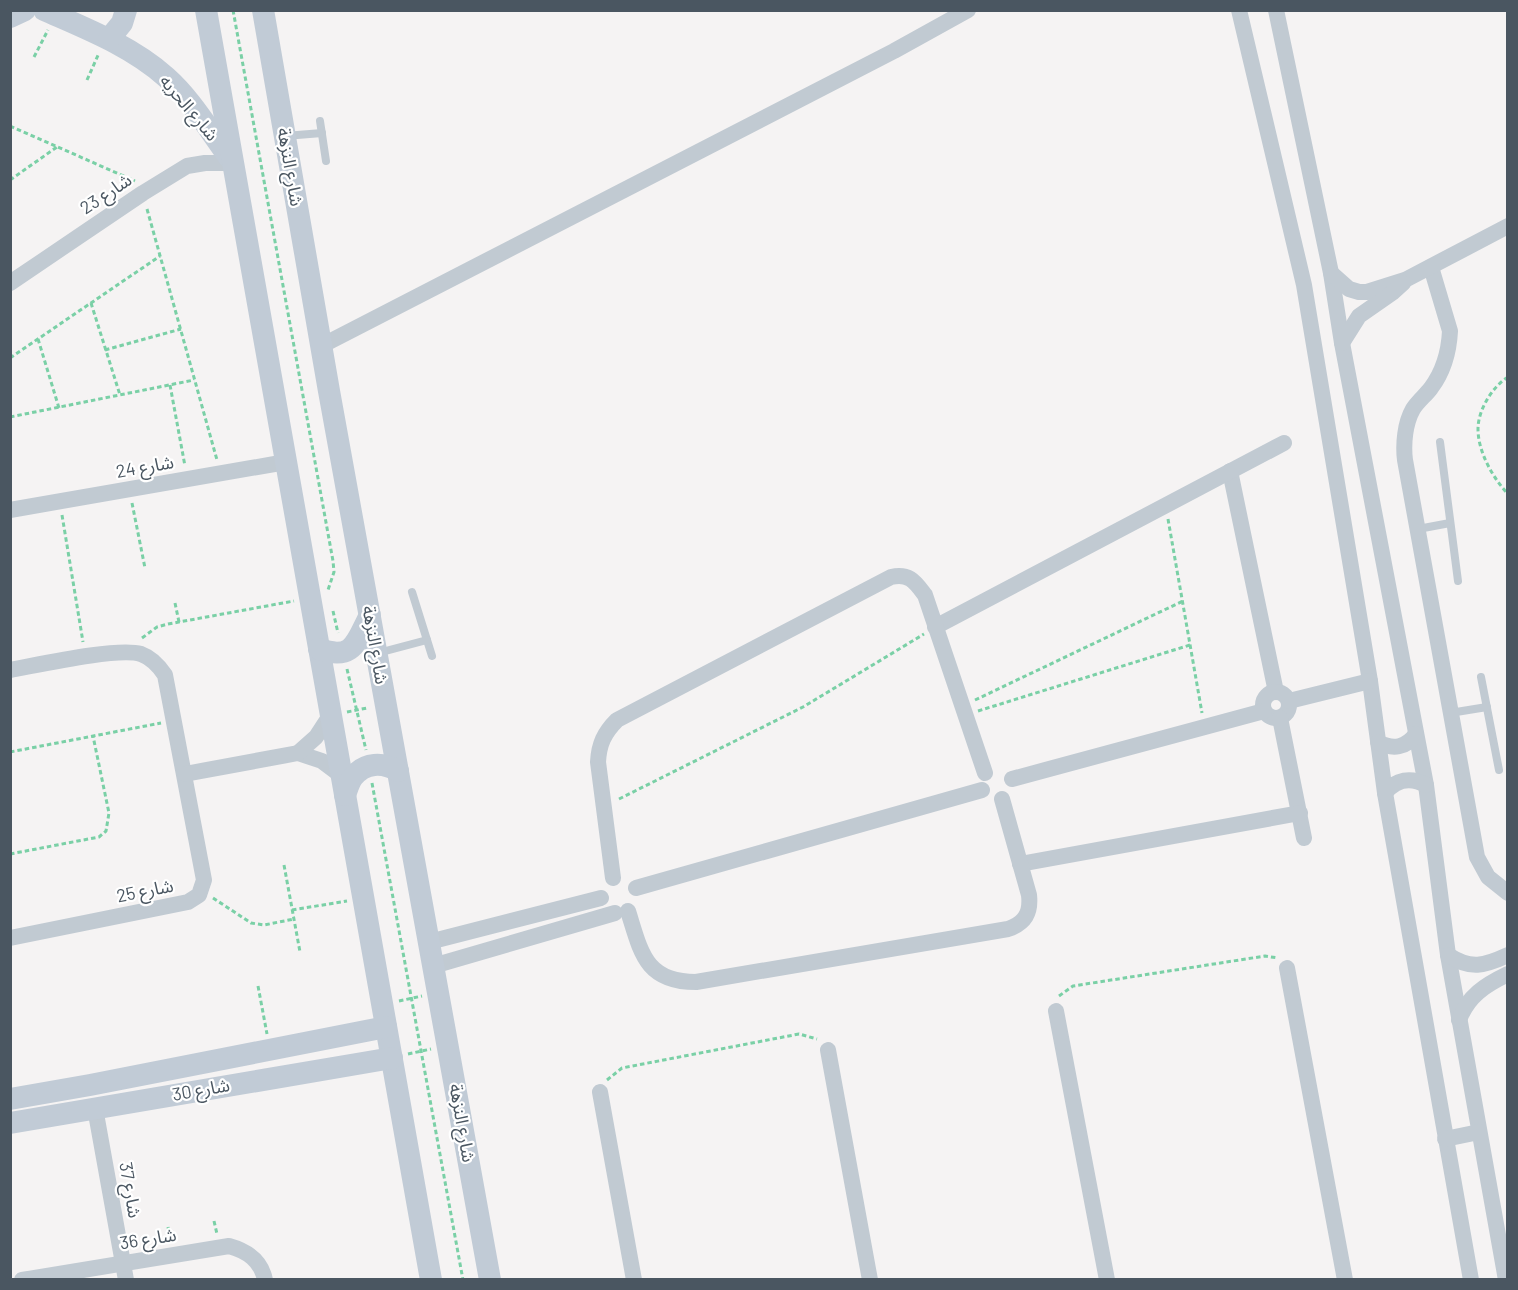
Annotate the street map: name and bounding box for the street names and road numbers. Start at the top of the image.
street label: شارع الحريه [153,70,224,148]
street label: شارع النزهة [269,126,309,208]
street label: شارع 23 [75,168,138,222]
street label: شارع 24 [114,450,176,486]
street label: شارع النزهة [354,604,394,686]
street label: شارع 25 [114,874,176,910]
street label: شارع 30 [170,1073,232,1109]
street label: شارع النزهة [441,1082,481,1164]
street label: شارع 37 [111,1160,147,1220]
street label: شارع 36 [118,1223,178,1257]

